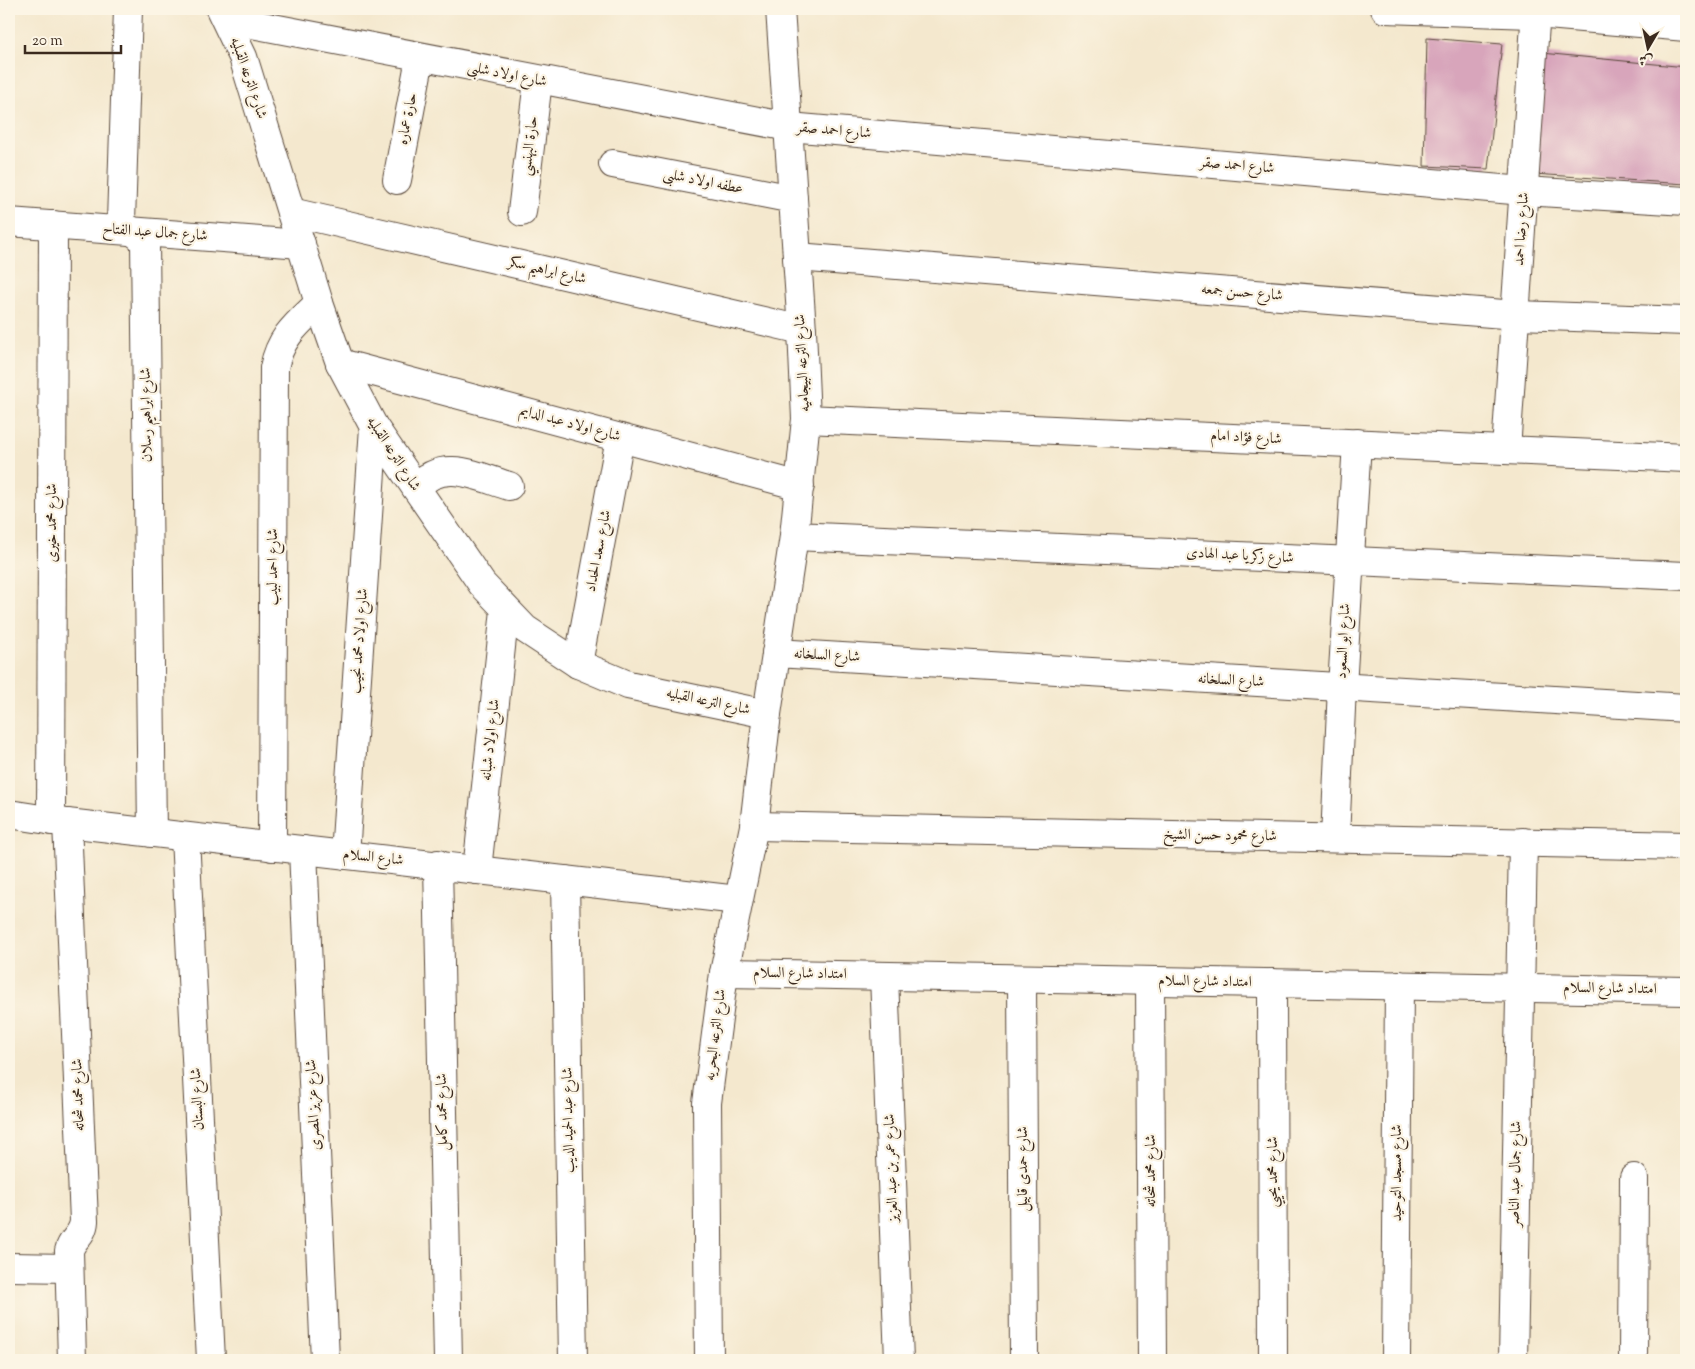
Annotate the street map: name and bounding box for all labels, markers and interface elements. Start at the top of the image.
scale bar [25,22,121,54]
north arrow [1622,22,1672,72]
text: 20 m [32,31,63,52]
street label: شارع الترعه القبليه [223,34,272,122]
text: ش [1638,48,1655,70]
street label: شارع اولاد شلبى [465,57,548,94]
street label: حارة عماره [393,91,423,147]
street label: حارة البهنسي [516,115,546,177]
street label: شارع احمد صقر [794,117,872,146]
street label: شارع احمد صقر [1197,152,1275,181]
street label: عطفه اولاد شلبى [661,164,745,200]
street label: شارع رضا احمد [1509,192,1536,267]
street label: شارع جمال عبد الفتاح [102,219,208,248]
street label: شارع ابراهيم سكر [503,251,588,293]
street label: شارع حسن جمعه [1200,279,1284,308]
street label: شارع الترعه البيجاميه [790,314,817,412]
street label: شارع ابراهيم رسلان [136,367,161,463]
street label: شارع اولاد عبد الدايم [517,400,623,449]
street label: شارع الترعه القبليه [360,412,425,496]
street label: شارع فؤاد امام [1210,426,1282,451]
street label: شارع محمد خيرى [42,483,64,563]
street label: شارع سعد الحداد [581,508,618,594]
street label: شارع احمد لبيب [263,529,285,605]
street label: شارع زكريا عبد الهادى [1186,543,1294,570]
street label: شارع اولاد محمد نجيب [346,587,375,695]
street label: شارع ابو السعود [1332,603,1357,679]
street label: شارع السلخانه [793,644,861,669]
street label: شارع السلخانه [1197,669,1265,694]
street label: شارع الترعه القبليه [664,683,752,722]
street label: شارع اولاد شبانه [476,698,507,782]
street label: شارع محمود حسن الشيخ [1163,825,1277,849]
street label: شارع السلام [342,844,404,873]
street label: امتداد شارع السلام [753,963,847,986]
street label: امتداد شارع السلام [1158,971,1252,994]
street label: امتداد شارع السلام [1563,978,1657,1001]
street label: شارع الترعه البحريه [700,988,733,1082]
street label: شارع محمد شحاته [67,1058,92,1132]
street label: شارع عزيز المصرى [301,1059,328,1151]
street label: شارع البستان [186,1067,211,1131]
street label: شارع عبد الحميد الديب [558,1067,581,1173]
street label: شارع محمد كامل [432,1073,455,1151]
street label: شارع عمر بن عبد العزيز [880,1113,905,1225]
street label: شارع جمال عبد الناصر [1505,1121,1528,1229]
street label: شارع مسجد التوحيد [1387,1124,1409,1222]
street label: شارع حمدى قابيل [1013,1126,1035,1212]
street label: شارع محمد شحاته [1141,1135,1163,1207]
street label: شارع محمد يحيي [1263,1137,1286,1208]

